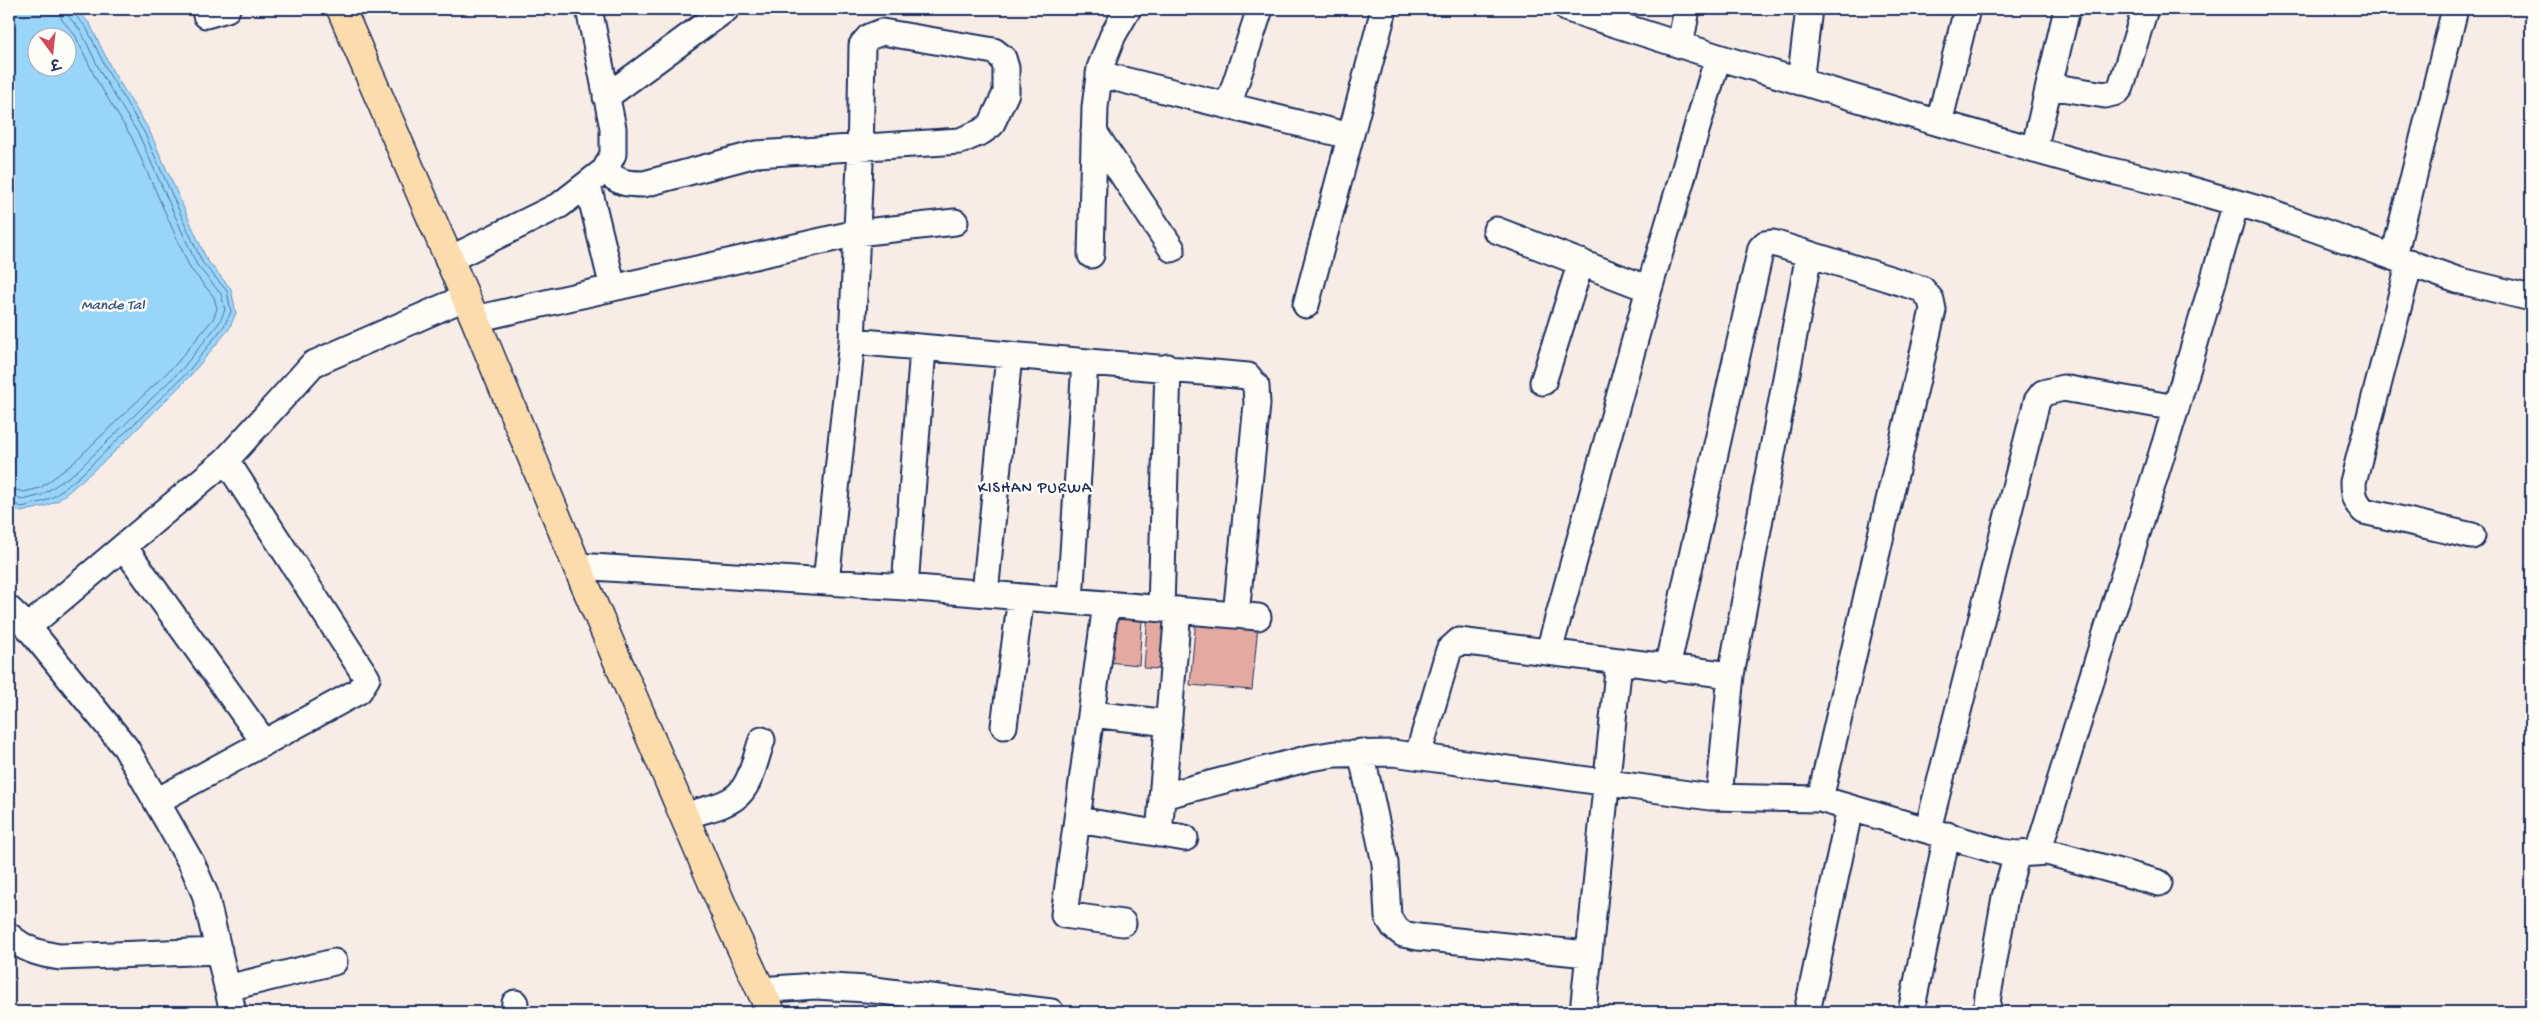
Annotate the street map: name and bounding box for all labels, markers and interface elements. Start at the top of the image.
north arrow [28,28,78,78]
text: उ [46,52,63,72]
water label: Mande Tal [81,297,146,315]
district label: KISHAN PURWA [978,480,1093,499]

